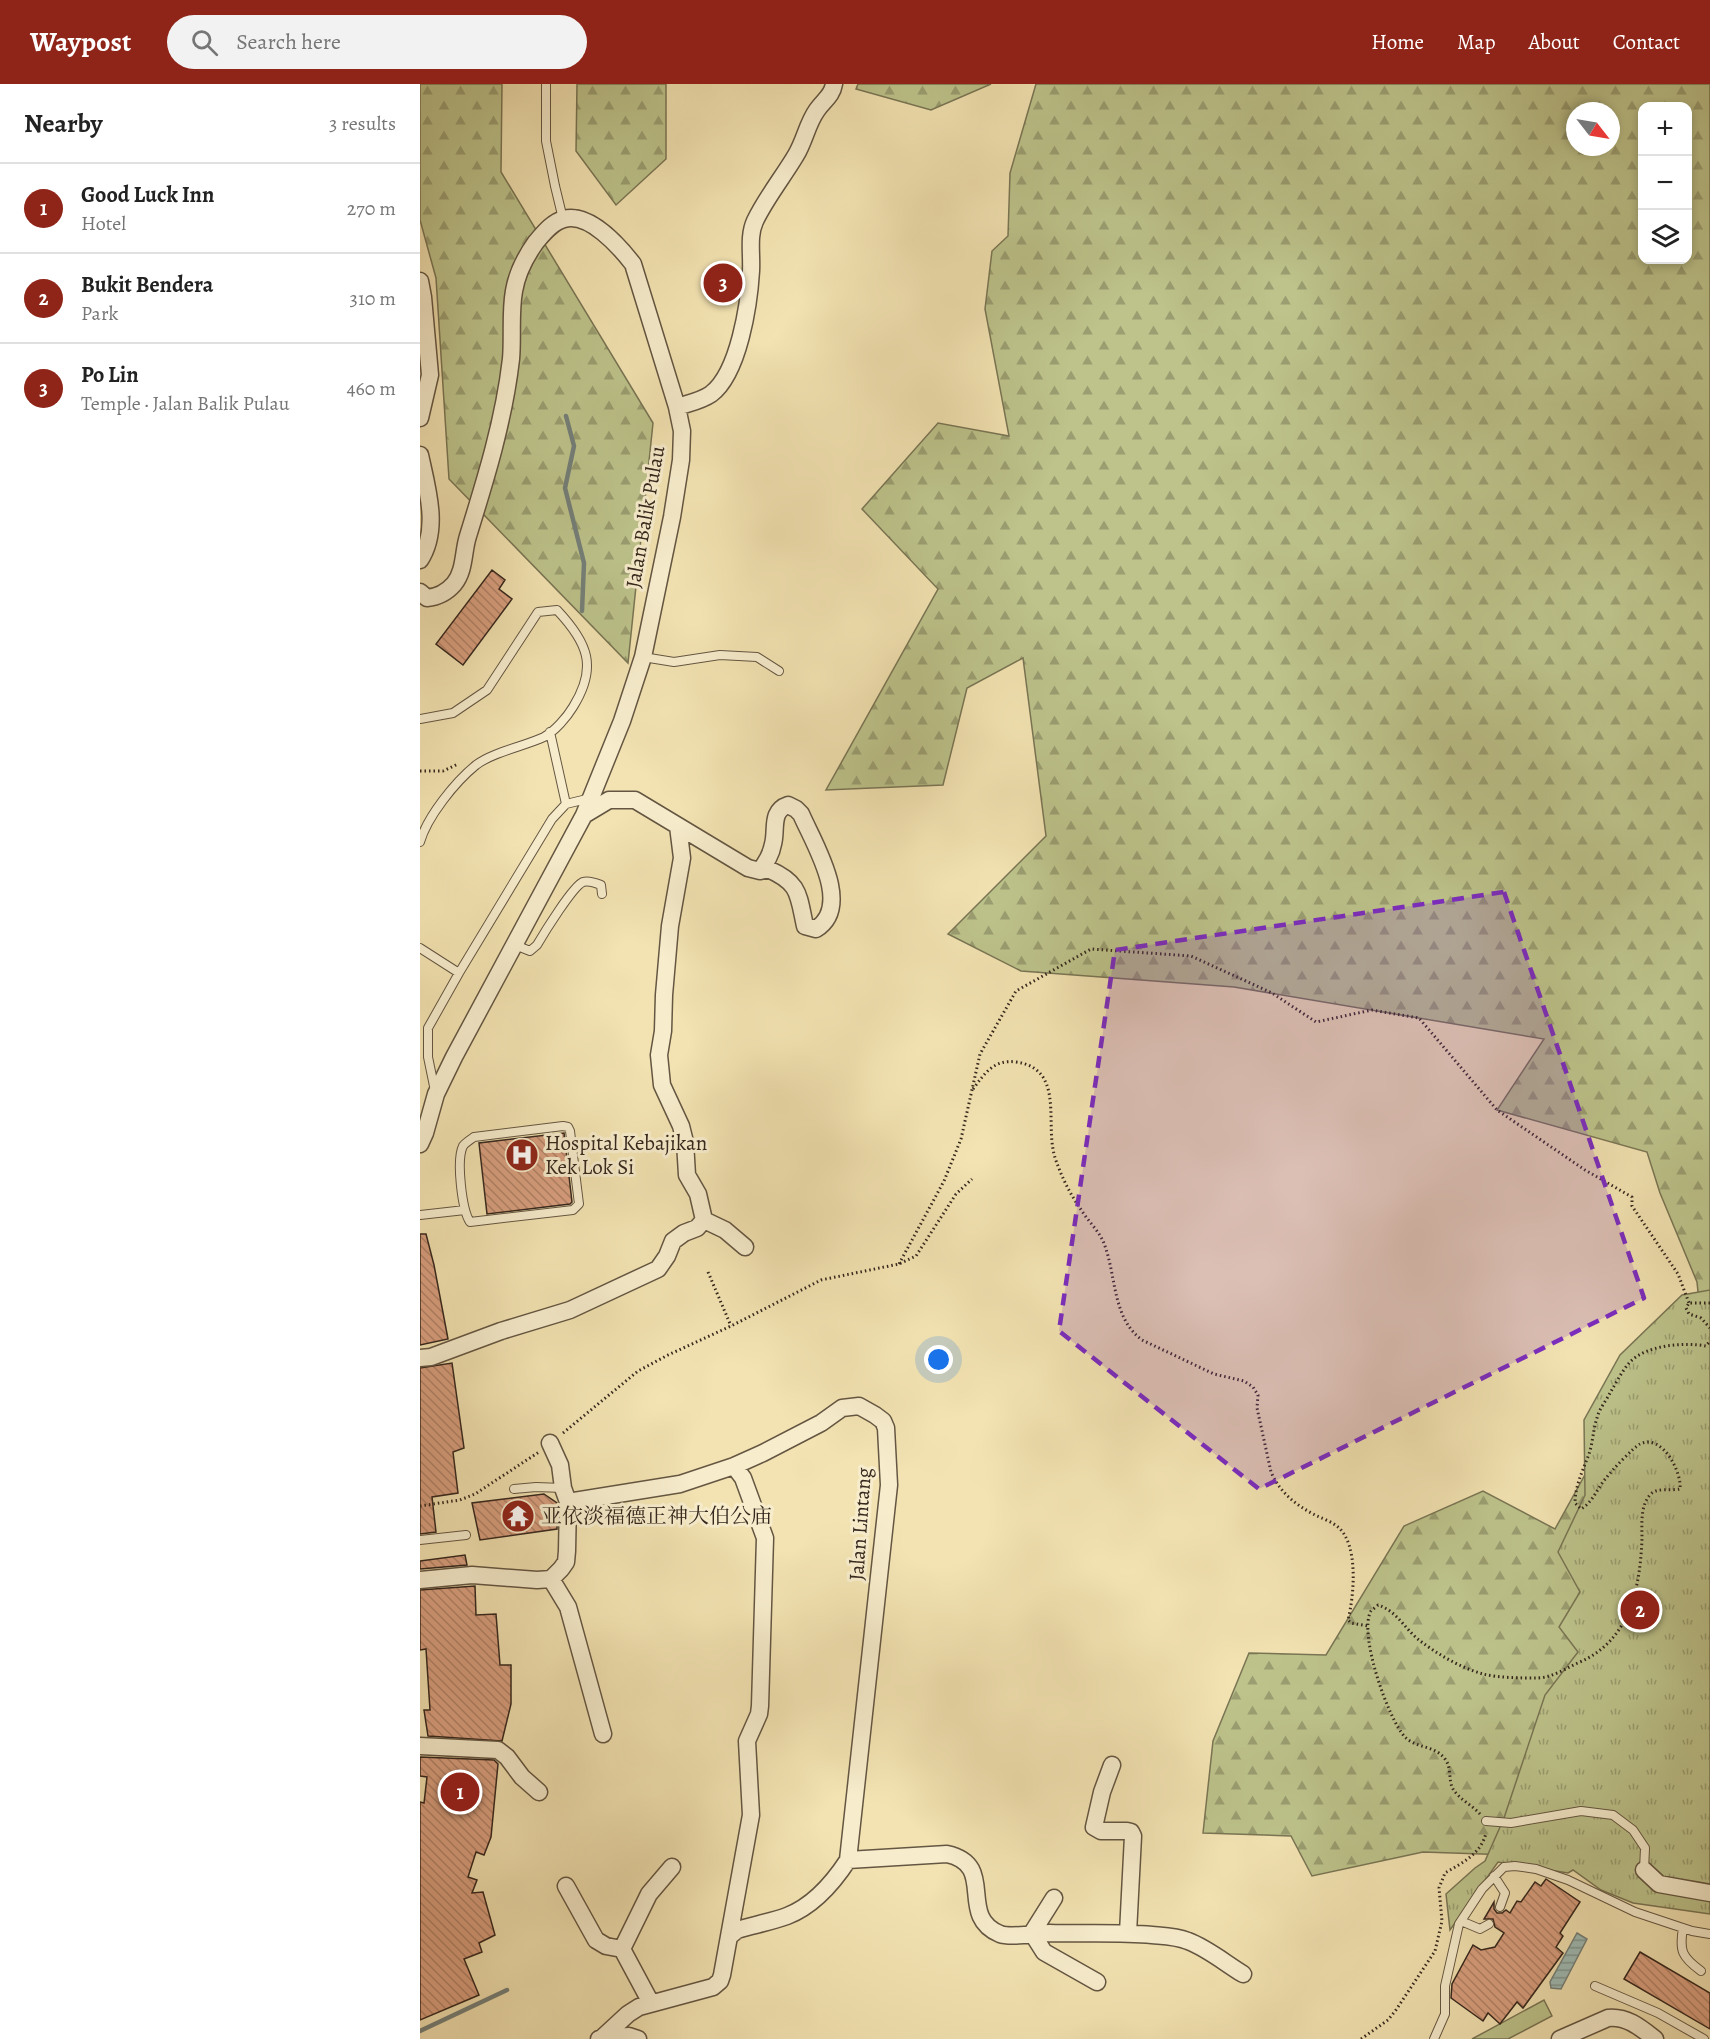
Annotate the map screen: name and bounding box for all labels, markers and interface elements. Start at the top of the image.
search box [167,15,587,69]
text: Waypost [30,23,131,61]
icon: search [188,26,221,59]
text: Search here [236,27,341,57]
text: Home [1371,28,1424,56]
text: Map [1457,28,1495,56]
text: About [1528,28,1580,56]
text: Contact [1613,28,1680,56]
north arrow [1566,102,1620,156]
map controls [1638,102,1692,264]
button: + [1638,102,1692,156]
text: Nearby [24,106,103,141]
text: 3 results [329,110,396,137]
button: − [1638,156,1692,210]
text: Good Luck Inn [81,180,214,210]
text: 1 [40,195,47,222]
text: 270 m [347,195,396,222]
text: Hotel [81,210,126,237]
button: layers [1638,210,1692,264]
pin: 3 [704,260,742,306]
text: Bukit Bendera [81,270,213,300]
text: 2 [39,285,48,312]
text: 310 m [350,285,396,312]
text: Park [81,300,119,327]
text: Po Lin [81,360,139,390]
text: 3 [39,375,48,402]
text: 460 m [346,375,396,402]
text: Temple · Jalan Balik Pulau [81,390,290,417]
street label: Jalan Balik Pulau [619,443,671,590]
place label: Hospital Kebajikan Kek Lok Si [545,1129,707,1181]
hospital icon: Hospital Kebajikan Kek Lok Si [504,1137,540,1173]
your location [924,1345,953,1374]
street label: Jalan Lintang [842,1466,878,1582]
temple icon: 亚依淡福德正神大伯公庙 [500,1498,536,1534]
place label: 亚依淡福德正神大伯公庙 [541,1502,772,1530]
pin: 2 [1620,1588,1660,1633]
pin: 1 [440,1770,480,1814]

